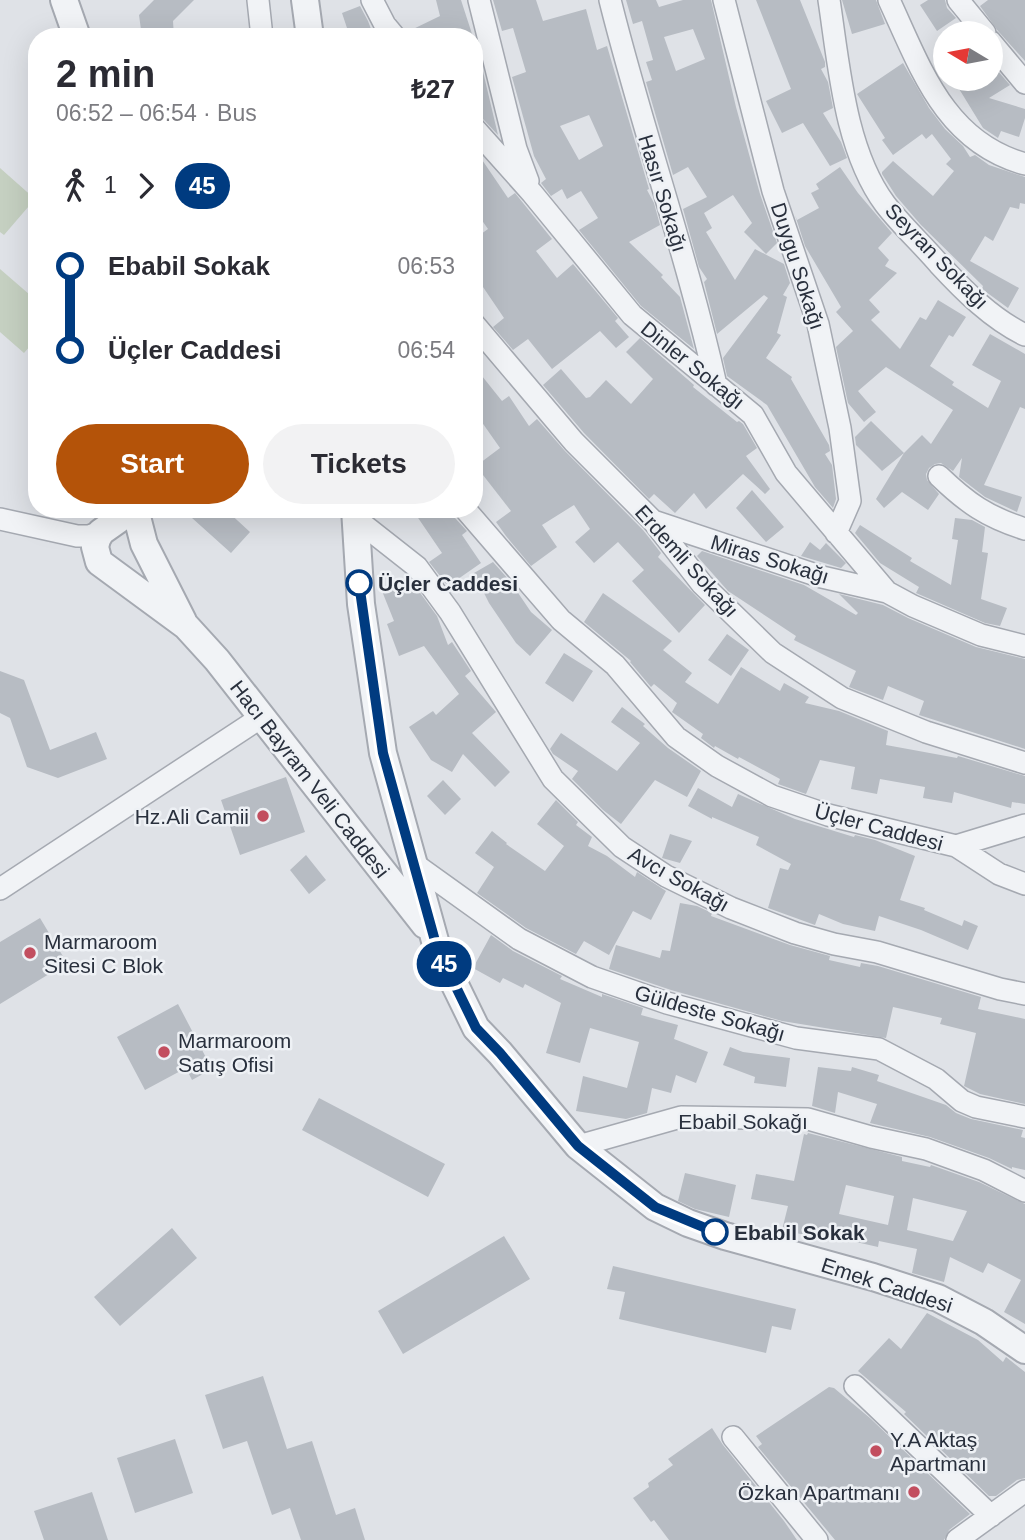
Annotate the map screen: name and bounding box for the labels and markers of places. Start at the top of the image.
marker: Üçler Caddesi [346,570,372,596]
place label: Üçler Caddesi [378,572,518,595]
place label: Hz.Ali Camii [135,805,249,828]
marker: Hz.Ali Camii [255,808,271,824]
place label: Marmaroom Sitesi C Blok [44,930,164,977]
marker: Marmaroom Sitesi C Blok [22,945,38,961]
place label: Marmaroom Satış Ofisi [178,1029,291,1076]
marker: Marmaroom Satış Ofisi [156,1044,172,1060]
marker: Ebabil Sokak [702,1219,728,1245]
place label: Ebabil Sokak [734,1221,865,1244]
place label: Y.A Aktaş Apartmanı [890,1428,987,1475]
marker: Y.A Aktaş Apartmanı [868,1443,884,1459]
place label: Özkan Apartmanı [738,1481,900,1504]
marker: Özkan Apartmanı [906,1484,922,1500]

